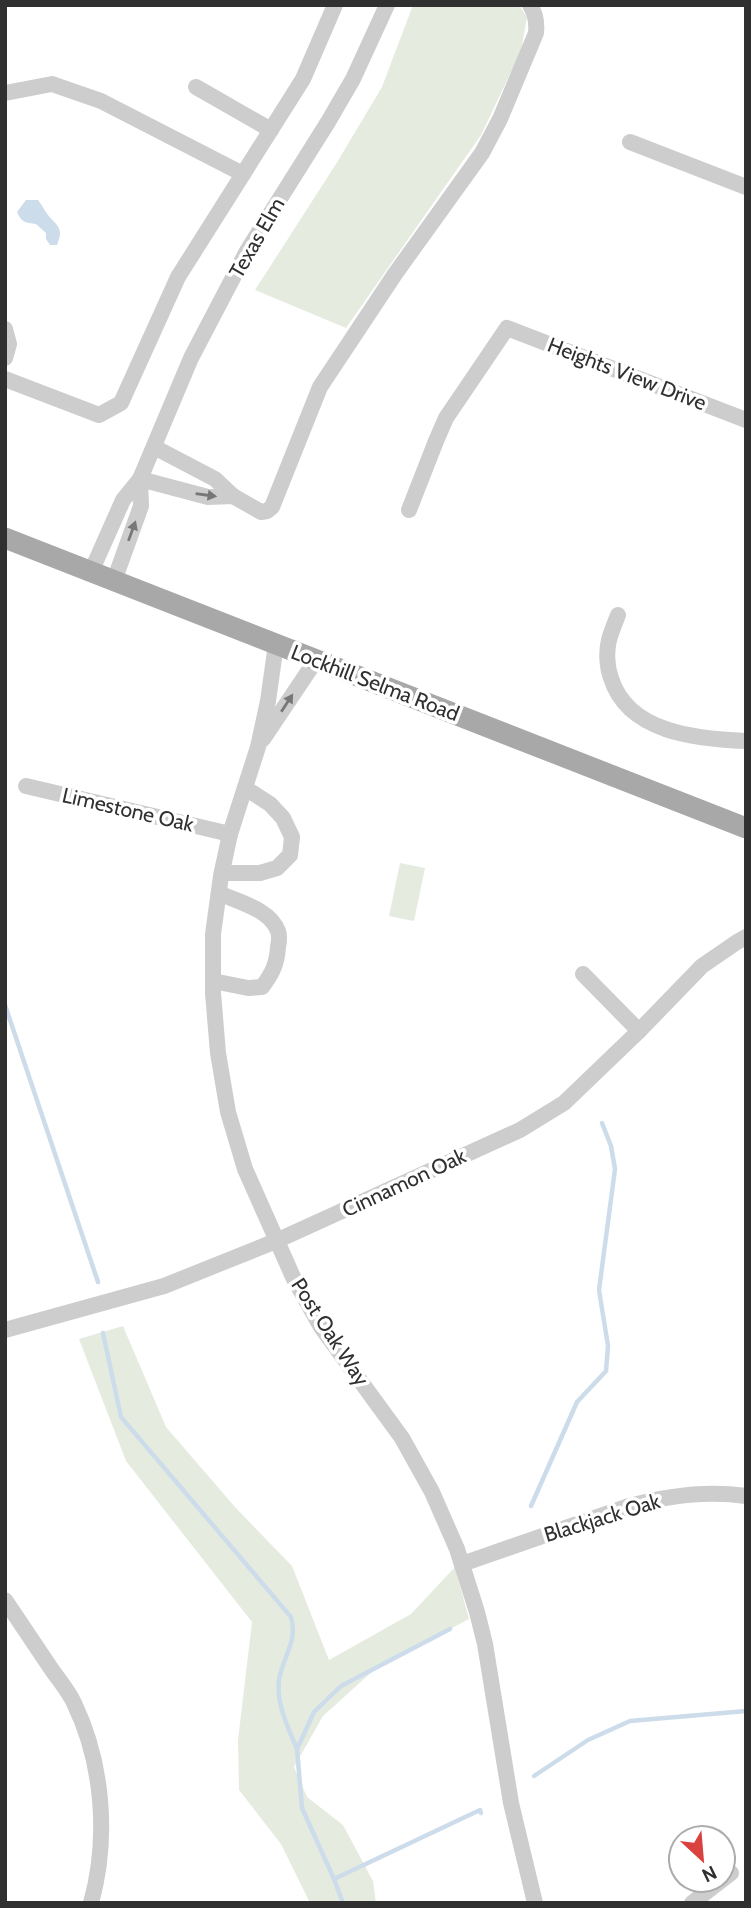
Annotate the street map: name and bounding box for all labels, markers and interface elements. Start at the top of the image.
street label: Texas Elm [224,193,290,282]
street label: Heights View Drive [544,332,710,415]
one-way arrow [195,490,217,501]
one-way arrow [127,520,138,541]
street label: Lockhill Selma Road [288,639,463,726]
one-way arrow [280,694,293,713]
street label: Limestone Oak [60,782,197,837]
street label: Cinnamon Oak [338,1143,470,1222]
street label: Post Oak Way [286,1273,375,1391]
street label: Blackjack Oak [541,1488,664,1548]
north arrow [667,1824,737,1894]
text: N [698,1861,720,1887]

